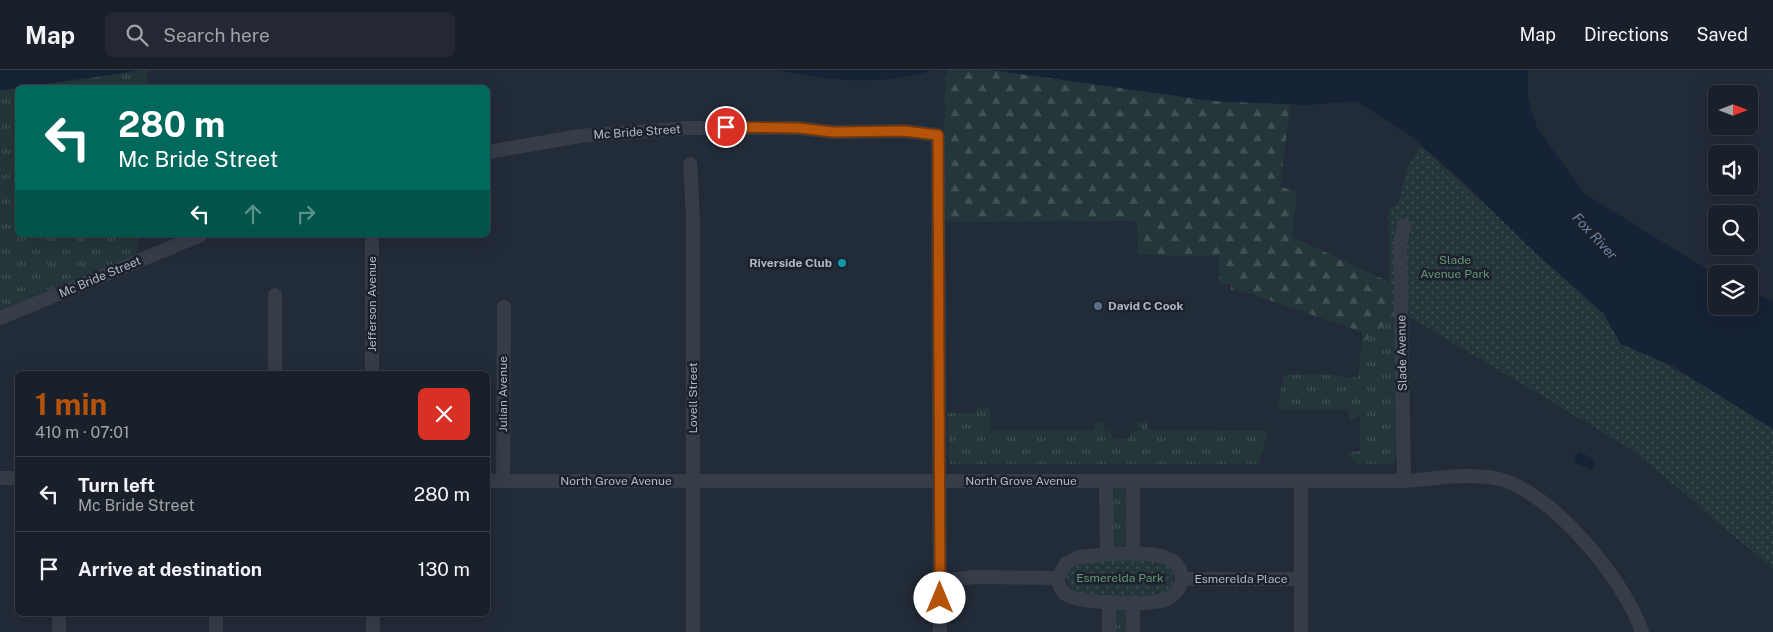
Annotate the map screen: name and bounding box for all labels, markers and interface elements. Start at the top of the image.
search box [105,12,455,57]
text: Map [25,21,75,49]
icon: search [123,21,151,49]
text: Search here [163,24,270,46]
text: Map [1519,24,1556,45]
text: Directions [1584,24,1669,45]
text: Saved [1697,24,1748,45]
north arrow [1708,85,1758,135]
map controls [1708,85,1758,315]
text: 280 m [118,104,225,145]
icon: left [35,105,100,170]
pin [705,106,747,148]
icon: arrive [712,113,740,141]
street label: Mc Bride Street [593,122,681,142]
button: sound [1708,145,1758,195]
text: Mc Bride Street [118,146,278,172]
icon: left [186,200,214,228]
icon: ahead [239,200,267,228]
icon: right [292,200,320,228]
button: search [1708,205,1758,255]
water label: Fox River [1569,209,1621,263]
street label: Mc Bride Street [57,253,143,301]
park label: Slade Avenue Park [1420,253,1490,281]
street label: Jefferson Avenue [365,256,379,352]
place label: Riverside Club [749,256,832,270]
marker: Riverside Club [836,257,848,269]
button: layers [1708,265,1758,315]
place label: David C Cook [1108,299,1183,313]
marker: David C Cook [1092,300,1104,312]
street label: Slade Avenue [1394,315,1410,391]
street label: Julian Avenue [496,356,510,432]
street label: Lovell Street [686,362,700,434]
text: 1 min [35,386,107,422]
button: close [418,388,470,440]
text: 410 m · 07:01 [35,423,129,442]
text: Turn left [78,474,155,496]
street label: North Grove Avenue [560,474,672,488]
street label: North Grove Avenue [965,474,1077,488]
icon: left [35,480,63,508]
text: 280 m [414,483,470,505]
text: Mc Bride Street [78,496,195,515]
icon: arrive [35,555,63,583]
text: Arrive at destination [78,558,262,580]
text: 130 m [418,558,470,580]
position arrow [913,571,965,623]
park label: Esmerelda Park [1076,571,1164,585]
street label: Esmerelda Place [1194,572,1288,586]

